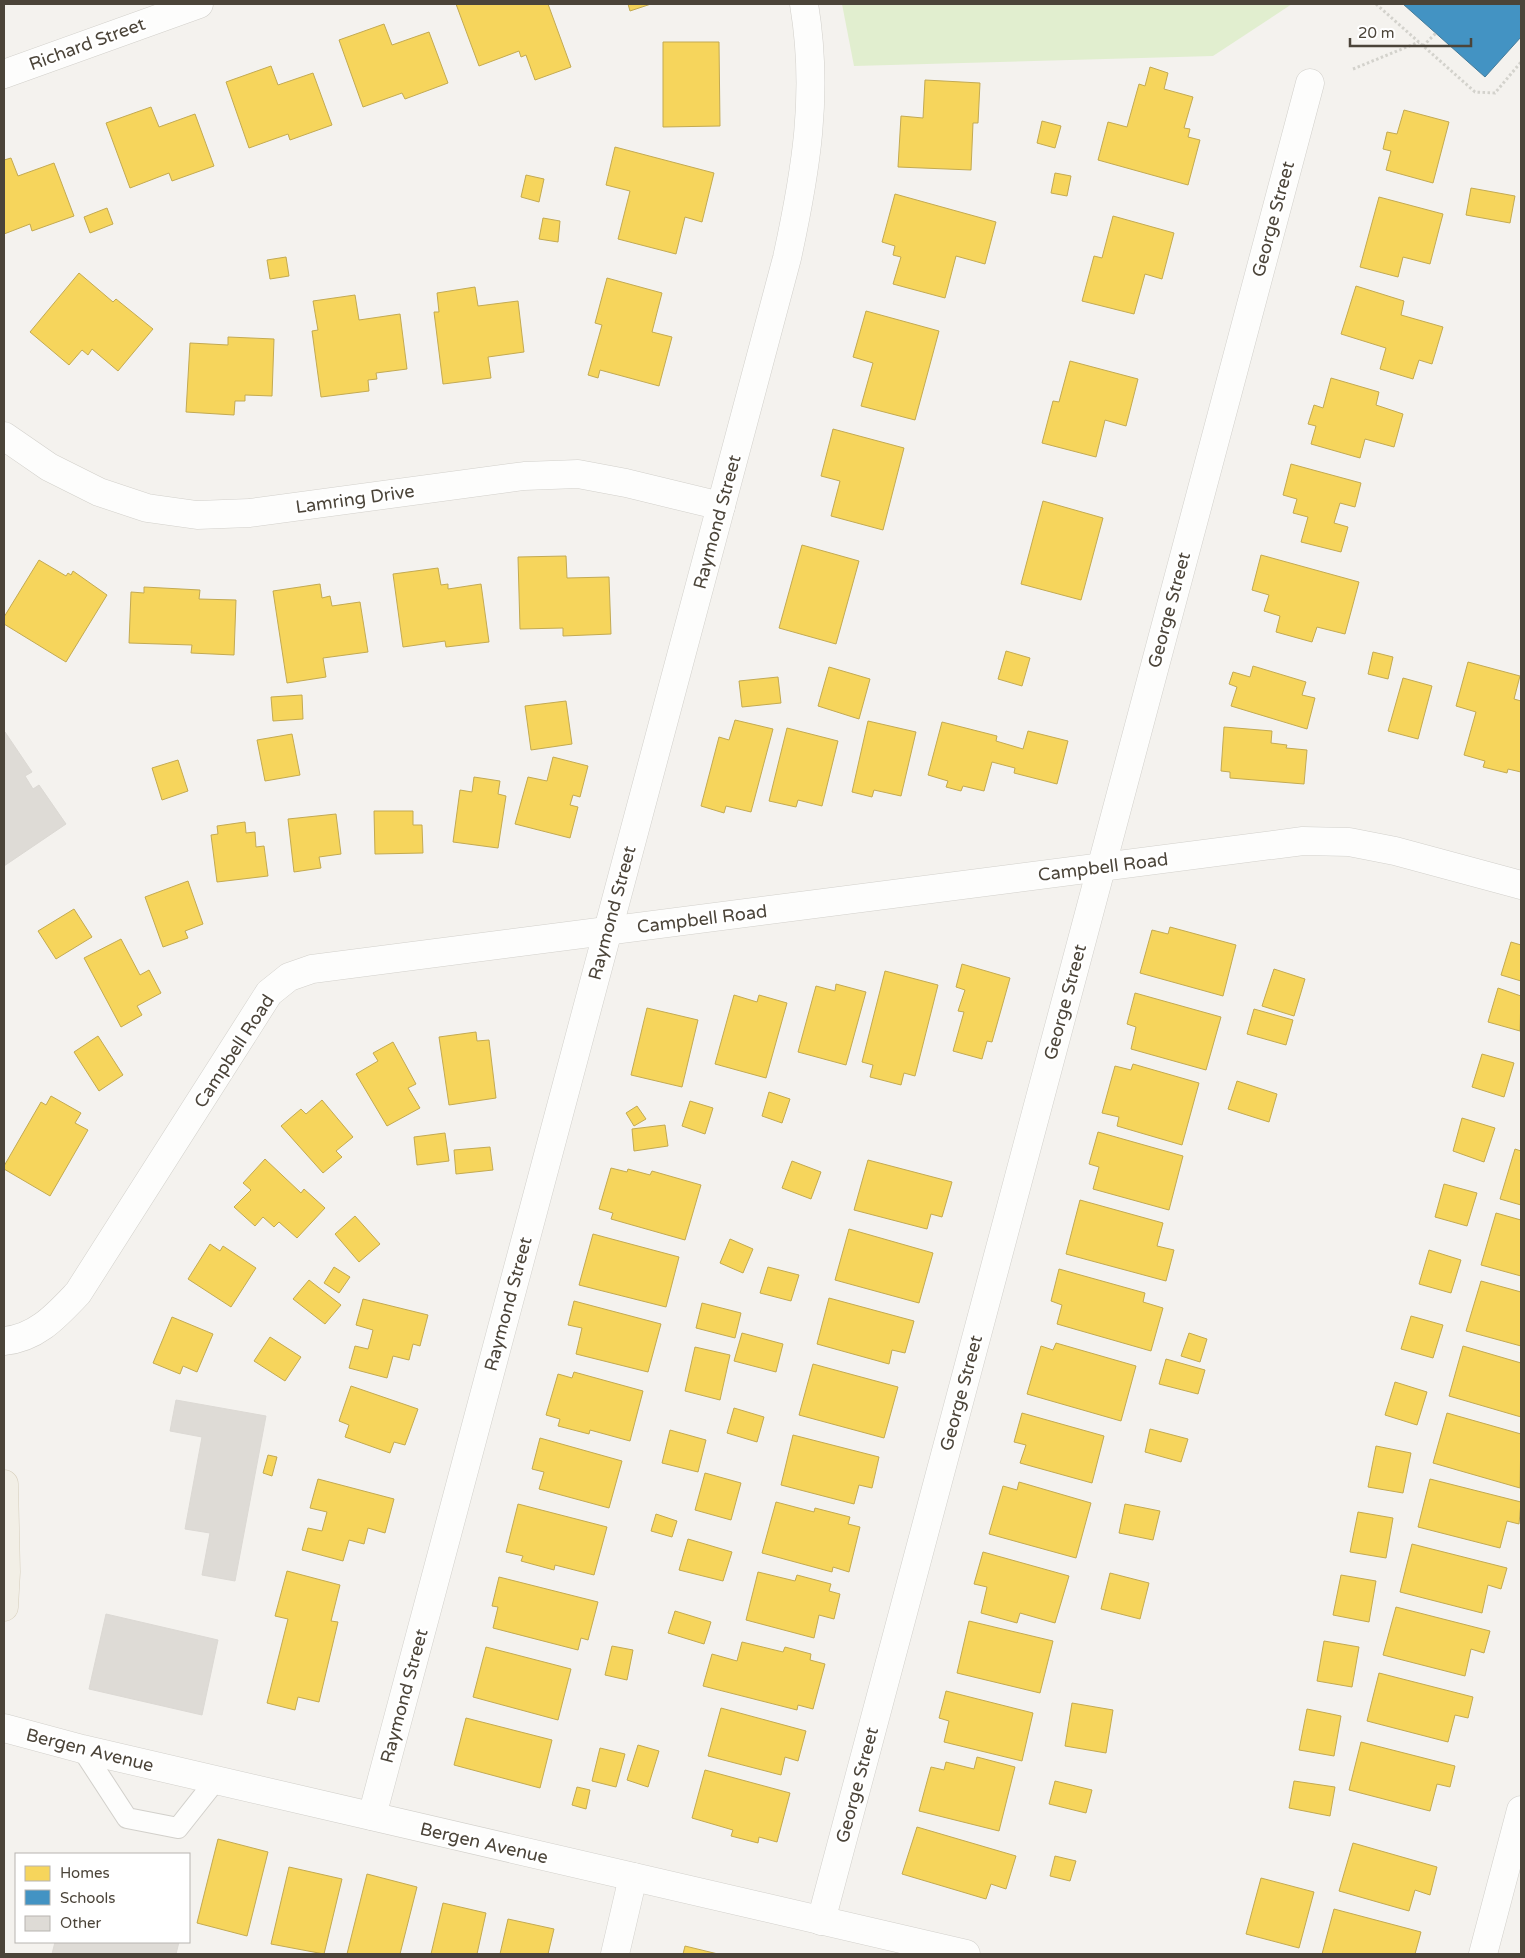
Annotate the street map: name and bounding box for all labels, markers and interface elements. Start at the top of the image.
street label: Richard Street [26,13,148,75]
scale bar [1350,15,1471,47]
text: 20 m [1358,24,1395,42]
street label: George Street [1247,159,1299,279]
street label: Raymond Street [688,452,746,592]
street label: Lamring Drive [294,480,416,518]
street label: George Street [1143,550,1195,670]
street label: Raymond Street [583,843,641,983]
street label: Campbell Road [1037,848,1169,886]
street label: Campbell Road [636,900,768,938]
street label: George Street [1039,942,1091,1062]
street label: Campbell Road [189,990,279,1112]
street label: Raymond Street [479,1234,537,1374]
street label: George Street [935,1333,987,1453]
street label: Raymond Street [375,1626,433,1766]
street label: Bergen Avenue [24,1724,156,1776]
street label: George Street [831,1725,883,1845]
street label: Bergen Avenue [418,1818,550,1868]
legend [15,1853,190,1943]
text: Homes [60,1864,110,1882]
text: Schools [60,1889,116,1907]
text: Other [60,1914,102,1932]

